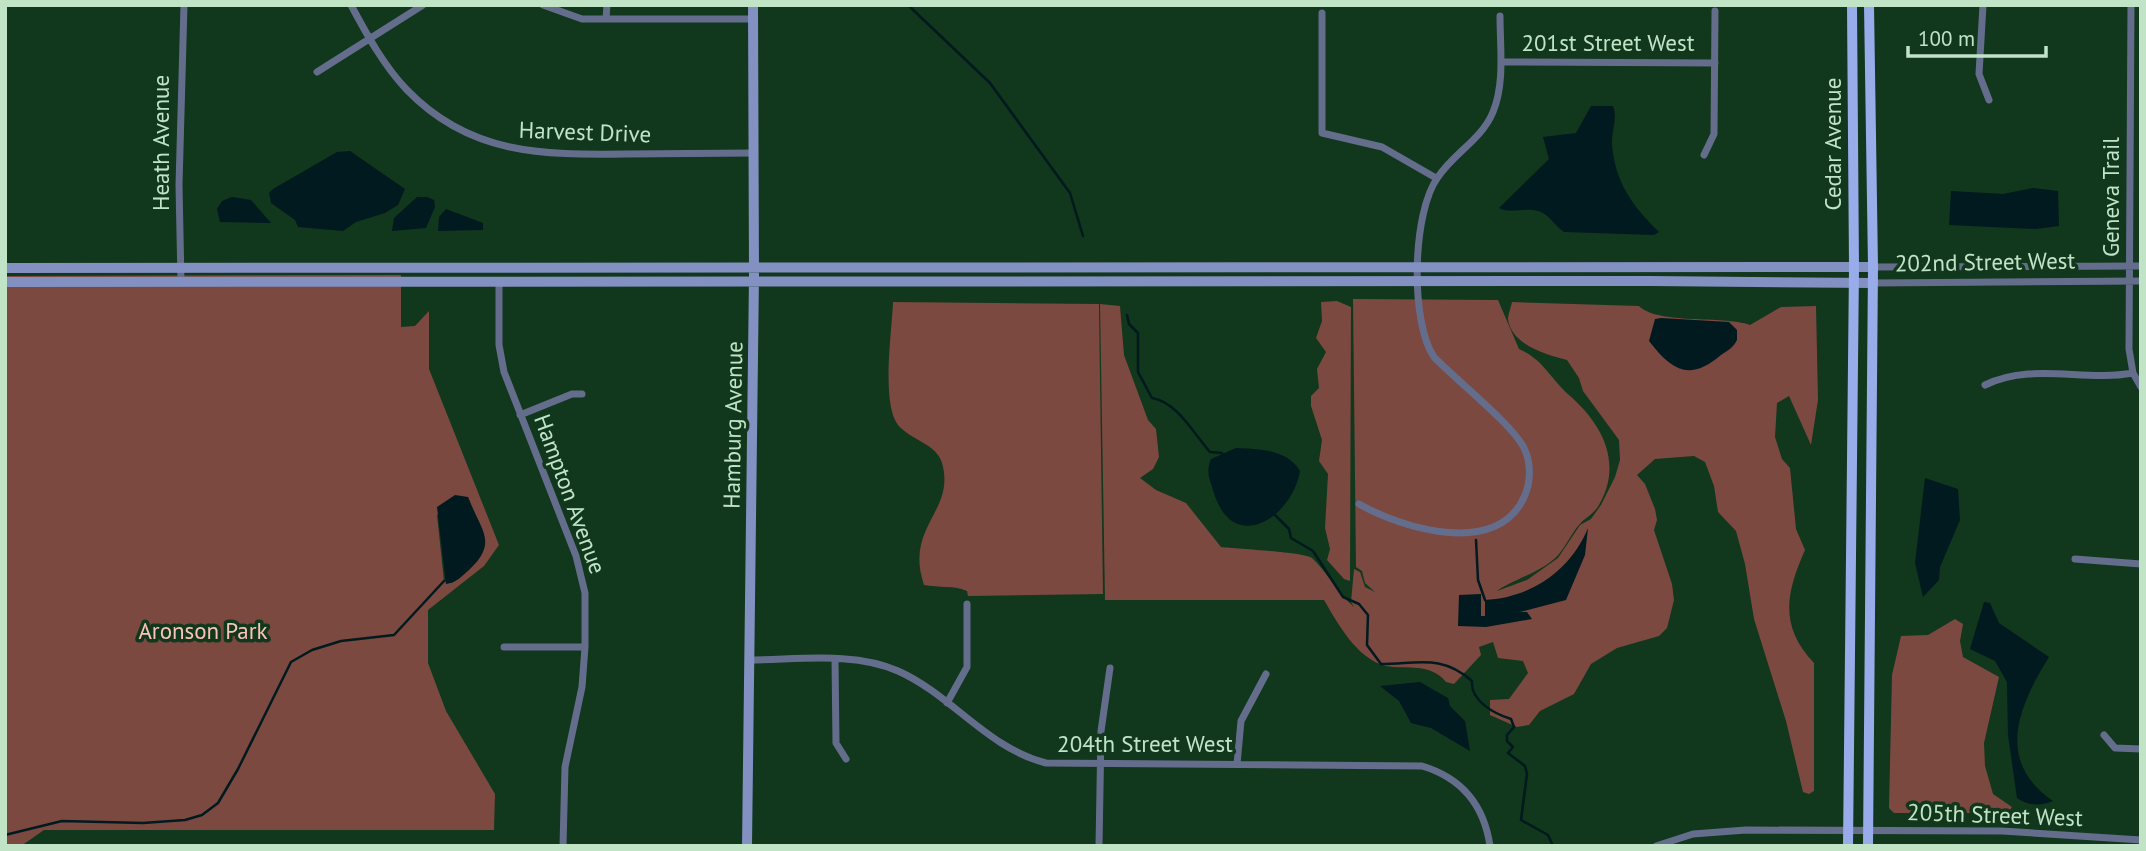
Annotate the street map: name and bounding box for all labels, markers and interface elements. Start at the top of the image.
scale bar [1908,14,2046,58]
text: 100 m [1918,25,1975,52]
street label: 201st Street West [1522,28,1695,57]
street label: Heath Avenue [146,75,175,211]
street label: Cedar Avenue [1818,78,1847,210]
street label: Harvest Drive [518,115,652,148]
street label: Geneva Trail [2096,137,2125,257]
street label: 202nd Street West [1895,245,2076,278]
street label: Hamburg Avenue [717,341,748,509]
street label: Hampton Avenue [528,410,613,578]
park label: Aronson Park [138,616,268,645]
street label: 204th Street West [1057,729,1233,758]
street label: 205th Street West [1907,797,2084,832]

